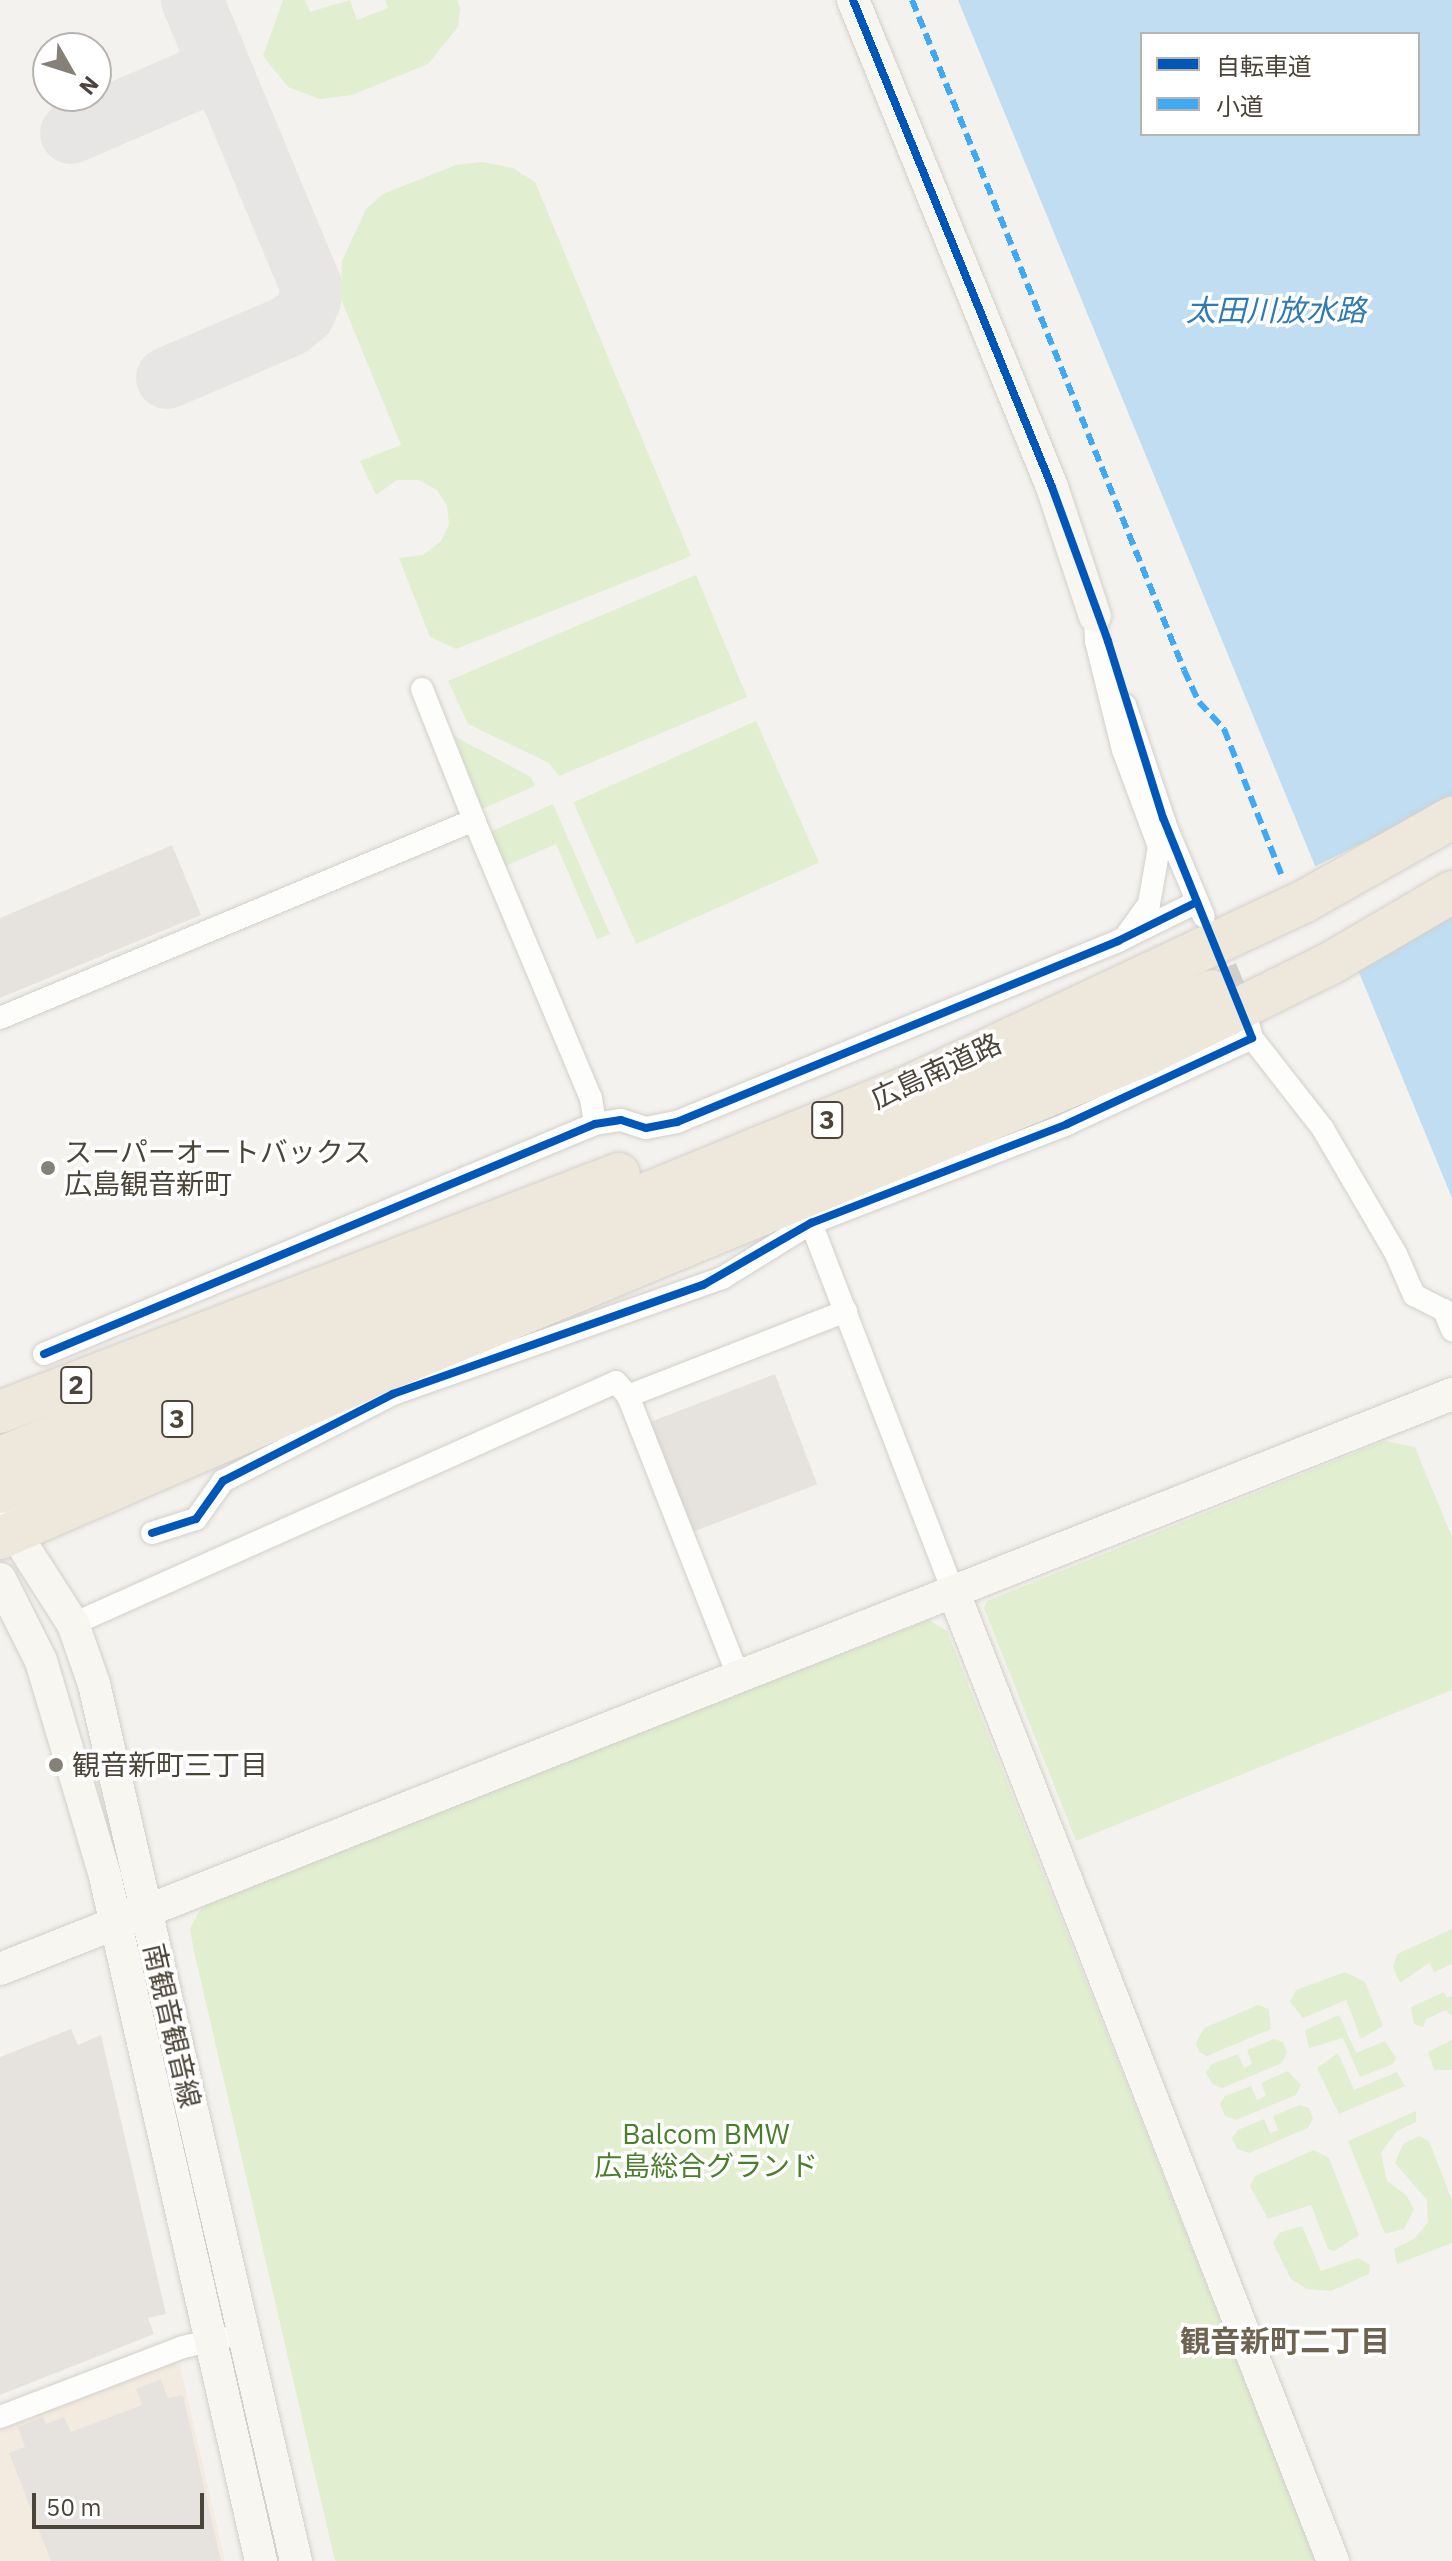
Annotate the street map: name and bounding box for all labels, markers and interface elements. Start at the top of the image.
north arrow [32,32,112,112]
legend [1140,32,1420,136]
text: 自転車道 [1216,50,1312,82]
text: N [73,71,106,101]
text: 小道 [1216,90,1264,122]
water label: 太田川放水路 [1186,292,1366,328]
street label: 広島南道路 [865,1026,1007,1116]
road number: 3 [811,1098,843,1142]
place label: スーパーオートバックス 広島観音新町 [64,1135,372,1201]
marker: スーパーオートバックス 広島観音新町 [39,1159,57,1177]
road number: 2 [60,1363,92,1407]
road number: 3 [161,1397,193,1441]
place label: 観音新町三丁目 [72,1748,268,1782]
marker: 観音新町三丁目 [47,1756,65,1774]
street label: 南観音観音線 [137,1940,207,2112]
park label: Balcom BMW 広島総合グランド [594,2117,818,2183]
district label: 観音新町二丁目 [1180,2323,1390,2359]
scale bar [36,2477,208,2527]
text: 50 m [46,2491,101,2523]

